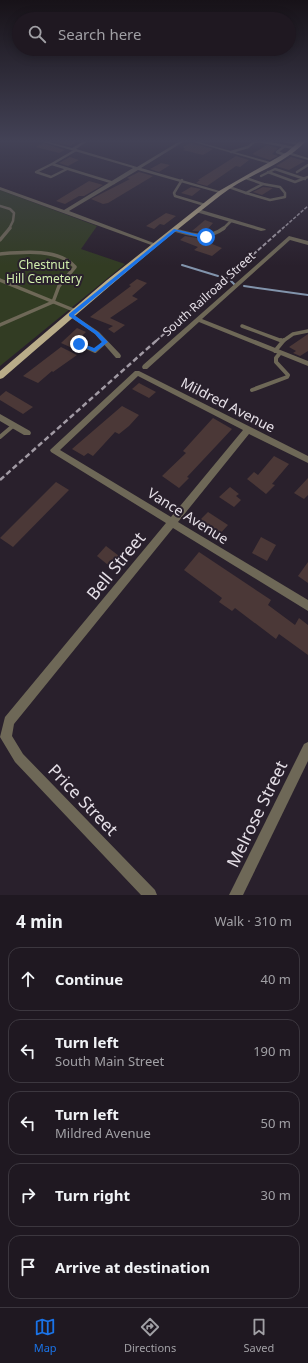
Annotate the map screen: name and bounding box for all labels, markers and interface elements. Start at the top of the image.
search box [12,12,296,56]
icon: search [26,23,48,45]
text: Search here [58,24,141,44]
route start [197,228,215,246]
street label: South Railroad Street [159,247,259,340]
park label: Chestnut Hill Cemetery [6,256,83,287]
route end [70,335,88,353]
street label: Mildred Avenue [178,373,279,437]
street label: Vance Avenue [144,483,232,548]
street label: Bell Street [81,527,150,605]
street label: Melrose Street [221,757,292,871]
street label: Price Street [43,759,123,840]
text: 4 min [16,910,63,933]
text: Walk · 310 m [214,912,292,930]
icon: ahead [17,968,39,990]
text: Continue [55,969,123,989]
text: 40 m [261,970,291,988]
text: Turn left [55,1032,119,1052]
icon: left [17,1040,39,1062]
text: 190 m [253,1042,291,1060]
text: South Main Street [55,1052,164,1070]
text: Turn left [55,1104,119,1124]
icon: left [17,1112,39,1134]
text: 50 m [261,1114,291,1132]
text: Mildred Avenue [55,1124,151,1142]
icon: right [17,1184,39,1206]
text: Turn right [55,1185,130,1205]
text: 30 m [261,1186,291,1204]
icon: arrive [17,1256,39,1278]
text: Arrive at destination [55,1257,210,1277]
tab: Map [34,1316,57,1355]
tab: Directions [124,1316,176,1355]
tab: Saved [244,1316,274,1355]

